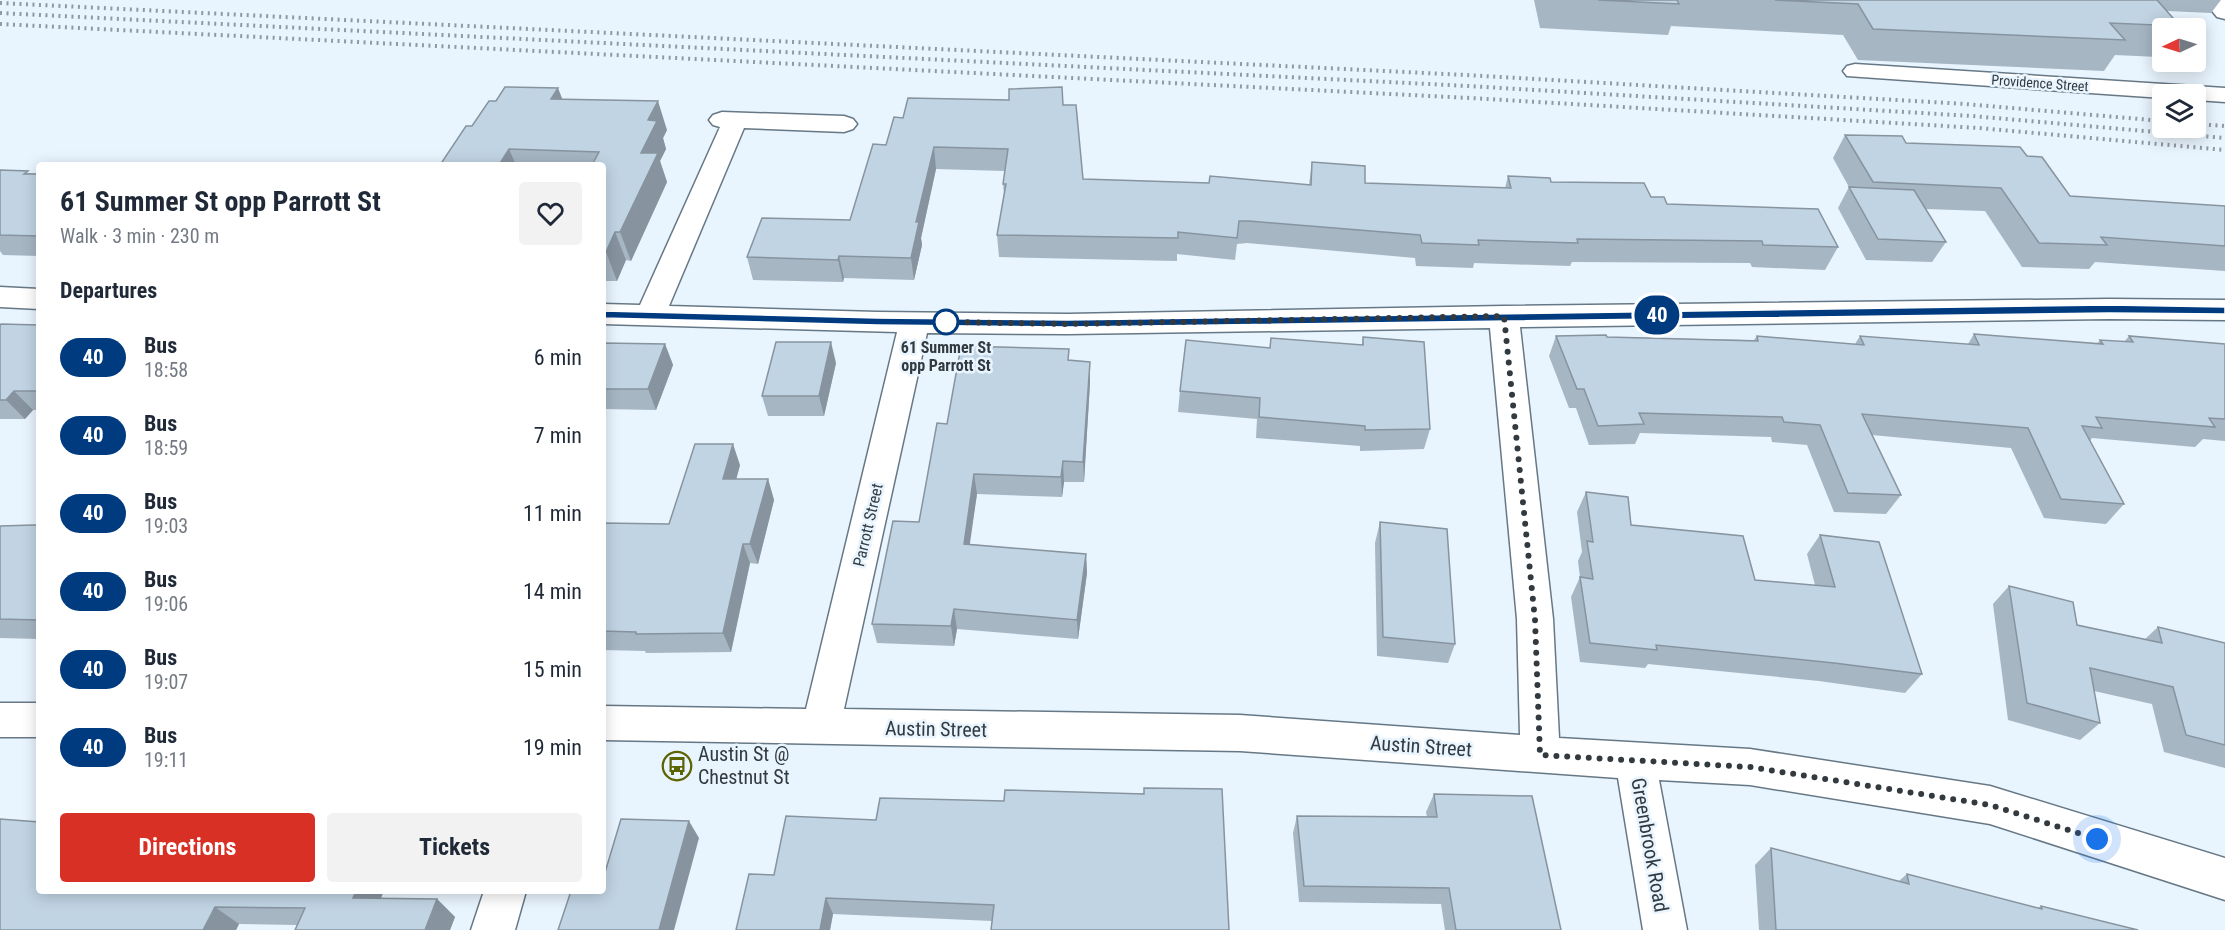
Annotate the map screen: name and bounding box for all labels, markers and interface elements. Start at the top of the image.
north arrow [2152,18,2206,72]
map controls [2152,18,2206,138]
street label: Providence Street [1991,72,2089,94]
button: layers [2152,84,2206,138]
button: heart [519,182,582,245]
text: 61 Summer St opp Parrott St [60,185,381,218]
text: Walk · 3 min · 230 m [60,224,219,248]
text: Departures [60,278,157,303]
line badge: 40 [1630,296,1684,334]
text: 40 [1646,303,1668,327]
marker: 61 Summer St opp Parrott St [933,309,959,335]
text: Bus [144,333,177,358]
place label: 61 Summer St opp Parrott St [901,338,991,375]
text: 40 [82,345,104,369]
text: 6 min [534,345,582,370]
text: 18:58 [144,358,188,382]
text: Bus [144,411,177,436]
text: 40 [82,423,104,447]
text: 7 min [534,423,582,448]
text: 18:59 [144,436,188,460]
street label: Parrott Street [849,481,887,568]
text: Bus [144,489,177,514]
text: 40 [82,501,104,525]
text: 11 min [523,501,582,526]
text: 19:03 [144,514,188,538]
text: Bus [144,567,177,592]
text: 40 [82,579,104,603]
text: 14 min [523,579,582,604]
text: 19:06 [144,592,188,616]
text: Bus [144,645,177,670]
text: 40 [82,657,104,681]
text: 15 min [523,657,582,682]
text: 19:07 [144,670,188,694]
street label: Austin Street [885,716,987,742]
text: Bus [144,723,177,748]
street label: Austin Street [1369,730,1473,762]
text: 40 [82,735,104,759]
text: 19 min [523,735,582,760]
place label: Austin St @ Chestnut St [698,742,790,789]
text: 19:11 [144,748,188,772]
bus stop icon: Austin St @ Chestnut St [661,750,693,782]
street label: Greenbrook Road [1626,776,1674,914]
button: Directions [60,813,315,882]
button: Tickets [327,813,582,882]
your location [2082,824,2112,854]

